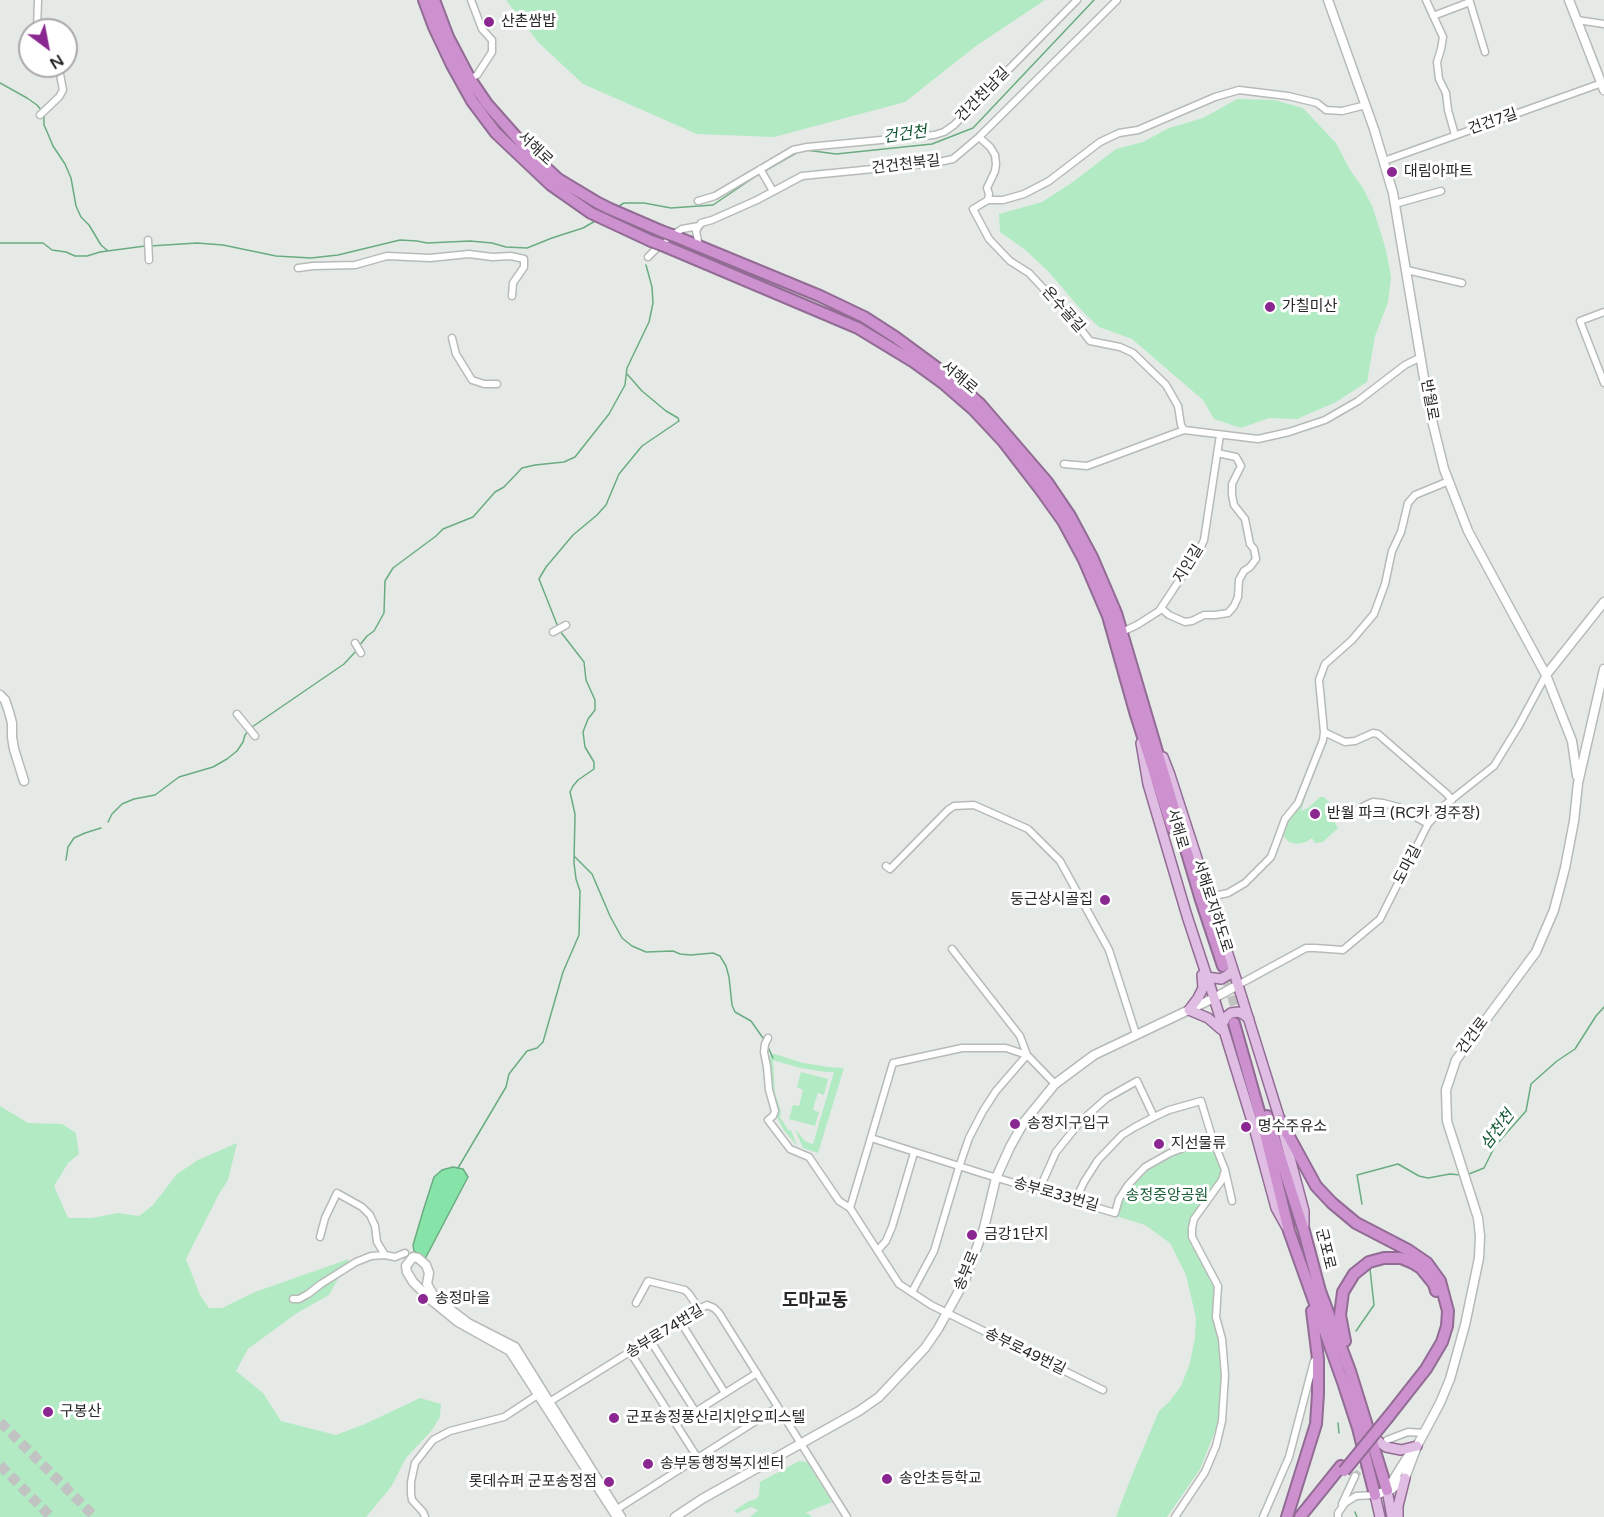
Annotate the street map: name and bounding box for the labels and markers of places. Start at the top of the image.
place label: 산촌쌈밥 [501,13,556,31]
marker: 산촌쌈밥 [482,15,496,29]
place label: 대림아파트 [1404,163,1473,181]
marker: 대림아파트 [1385,165,1399,179]
place label: 가칠미산 [1282,298,1337,316]
marker: 가칠미산 [1263,300,1277,314]
place label: 반월 파크 (RC카 경주장) [1327,805,1480,823]
marker: 반월 파크 (RC카 경주장) [1308,807,1322,821]
place label: 둥근상시골집 [1010,891,1093,909]
marker: 둥근상시골집 [1098,893,1112,907]
place label: 송정지구입구 [1027,1115,1110,1133]
marker: 송정지구입구 [1008,1117,1022,1131]
place label: 명수주유소 [1258,1118,1327,1136]
marker: 명수주유소 [1239,1120,1253,1134]
place label: 지선물류 [1171,1135,1226,1153]
marker: 지선물류 [1152,1137,1166,1151]
place label: 금강1단지 [984,1226,1049,1244]
marker: 금강1단지 [965,1228,979,1242]
place label: 송정마을 [435,1290,490,1308]
marker: 송정마을 [416,1292,430,1306]
place label: 구봉산 [60,1403,101,1421]
marker: 구봉산 [41,1405,55,1419]
place label: 군포송정풍산리치안오피스텔 [626,1409,805,1427]
marker: 군포송정풍산리치안오피스텔 [607,1411,621,1425]
place label: 송부동행정복지센터 [660,1455,784,1473]
marker: 송부동행정복지센터 [641,1457,655,1471]
place label: 송안초등학교 [899,1470,982,1488]
marker: 송안초등학교 [880,1472,894,1486]
place label: 롯데슈퍼 군포송정점 [469,1473,597,1491]
marker: 롯데슈퍼 군포송정점 [602,1475,616,1489]

